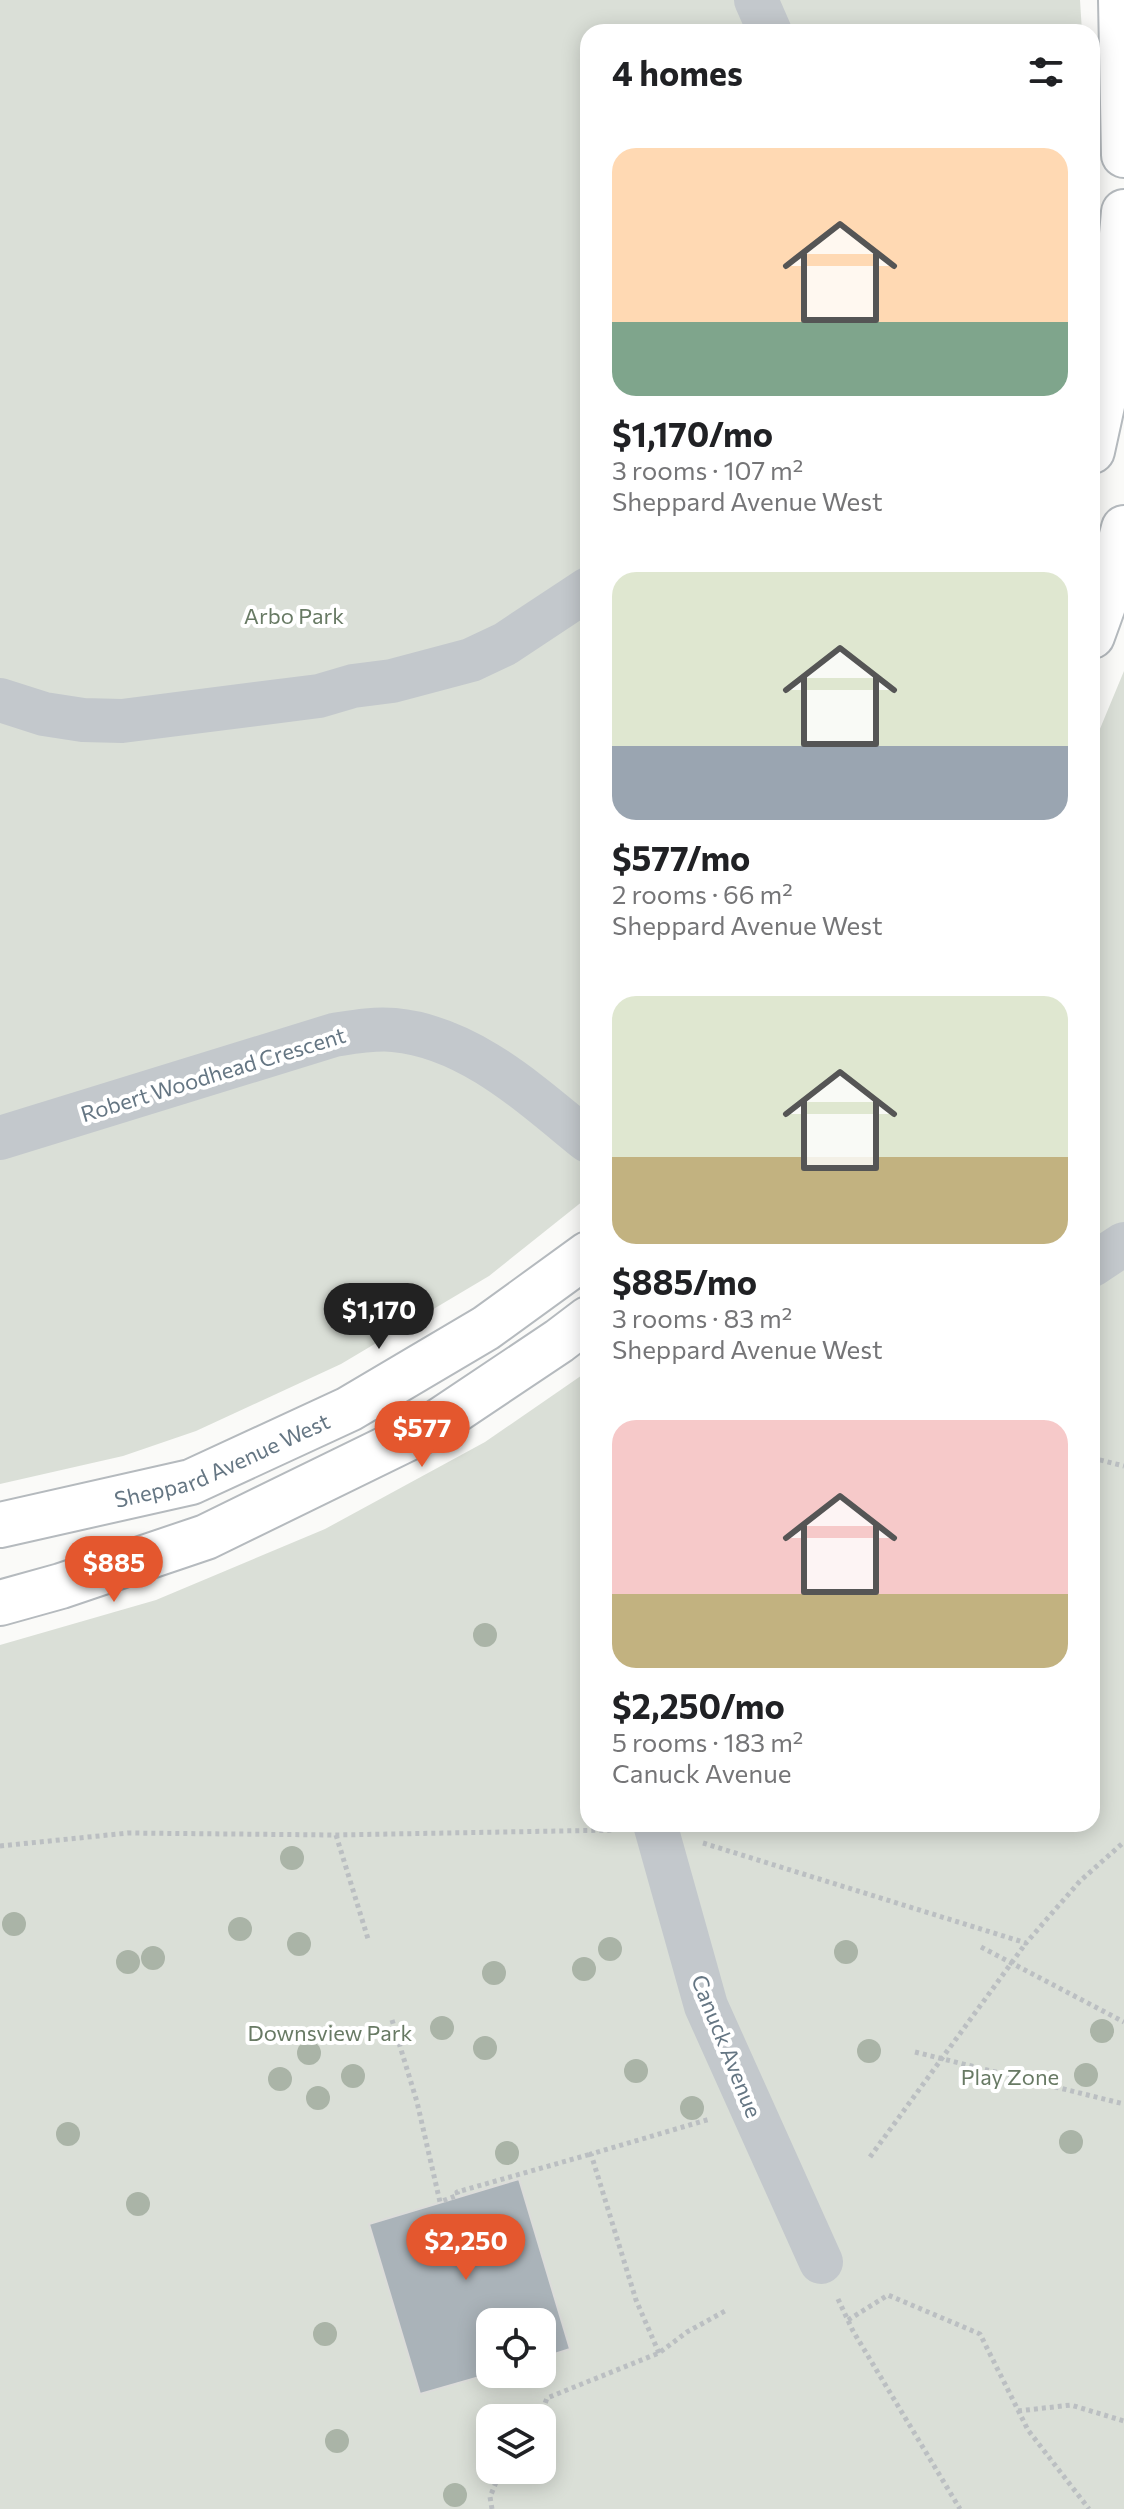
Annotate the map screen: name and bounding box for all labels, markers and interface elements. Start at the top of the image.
icon: filters [1024,50,1068,94]
text: 4 homes [612,51,743,93]
icon: home [768,200,912,344]
text: $1,170/mo [612,412,773,454]
text: 3 rooms · 107 m² [612,454,803,485]
text: Sheppard Avenue West [612,485,883,516]
park label: Arbo Park [244,602,344,629]
icon: home [768,624,912,768]
text: $577/mo [612,836,750,878]
text: 2 rooms · 66 m² [612,878,793,909]
text: Sheppard Avenue West [612,909,883,940]
street label: Robert Woodhead Crescent [77,1021,349,1127]
icon: home [768,1048,912,1192]
text: $885/mo [612,1260,757,1302]
pin: $1,170 [314,1283,444,1351]
text: $1,170 [342,1293,416,1324]
text: 3 rooms · 83 m² [612,1302,792,1333]
text: Sheppard Avenue West [612,1333,883,1364]
pin: $577 [375,1401,469,1469]
street label: Sheppard Avenue West [112,1407,334,1512]
text: $577 [393,1411,451,1442]
icon: home [768,1472,912,1616]
pin: $885 [67,1536,161,1604]
text: $885 [83,1546,145,1577]
text: $2,250/mo [612,1684,785,1726]
text: 5 rooms · 183 m² [612,1726,803,1757]
text: Canuck Avenue [612,1757,791,1788]
street label: Canuck Avenue [686,1971,768,2121]
park label: Downsview Park [247,2019,413,2046]
park label: Play Zone [961,2063,1059,2090]
pin: $2,250 [401,2214,531,2282]
text: $2,250 [424,2224,508,2255]
map controls [476,2308,556,2484]
button: locate [476,2308,556,2388]
button: layers [476,2404,556,2484]

